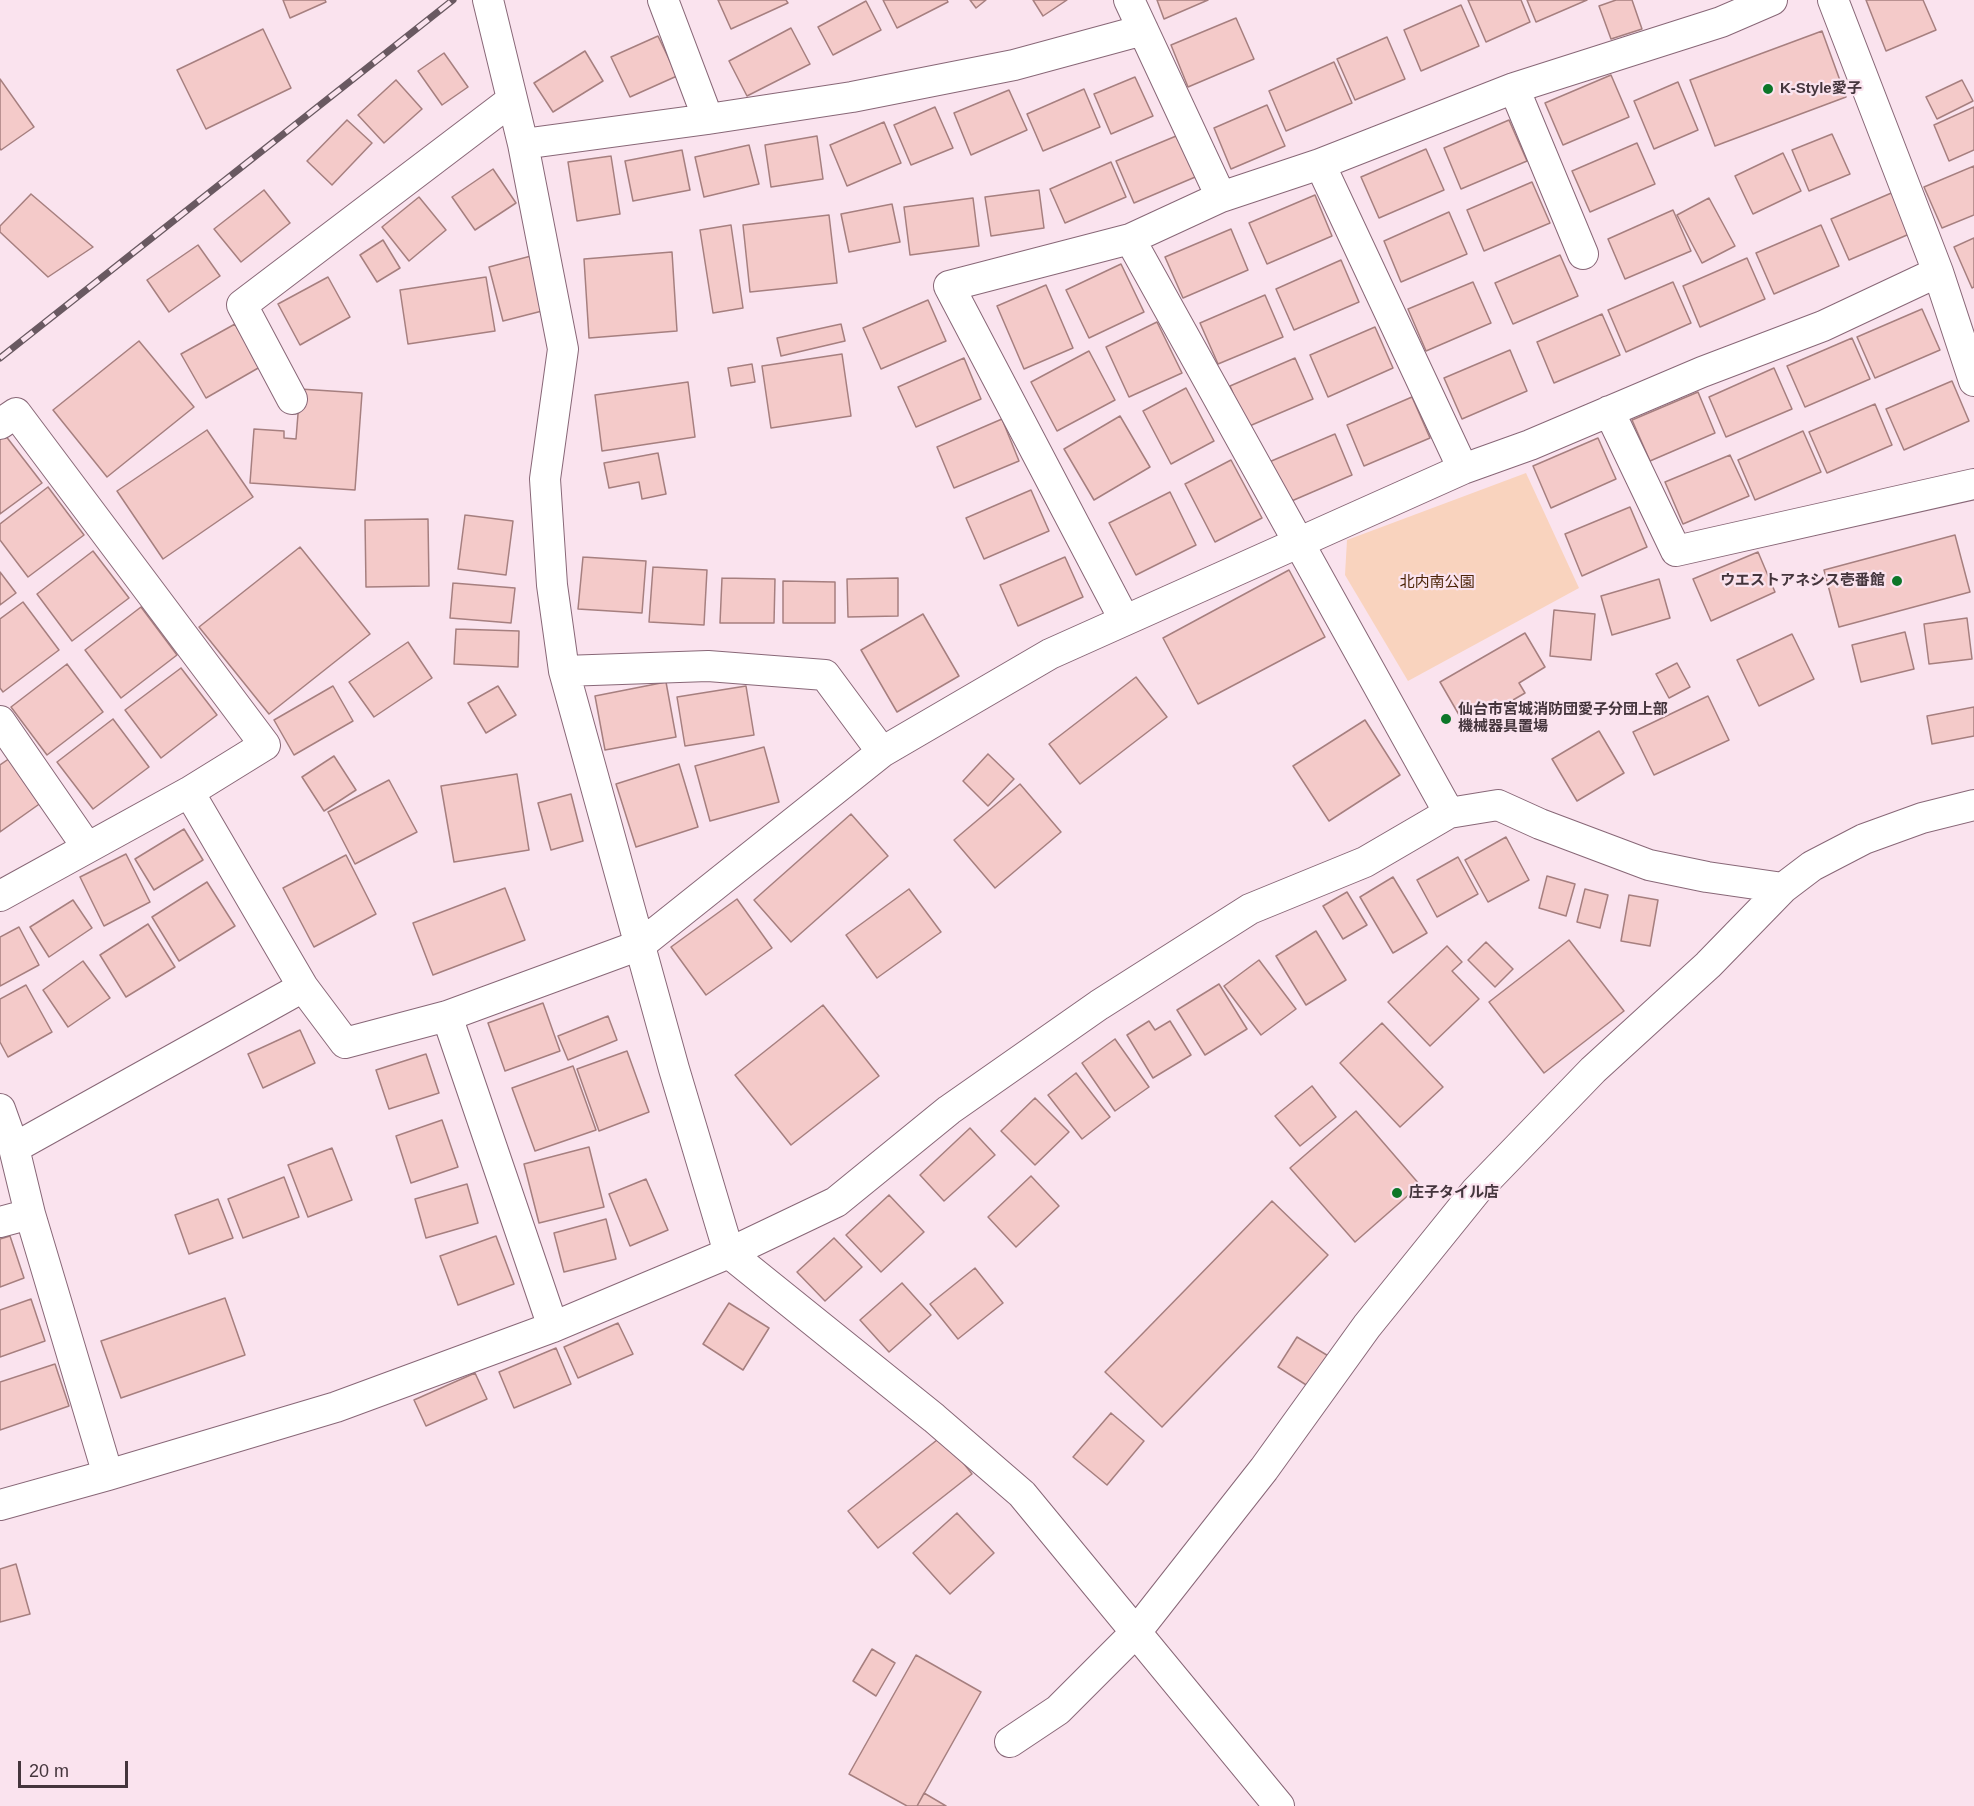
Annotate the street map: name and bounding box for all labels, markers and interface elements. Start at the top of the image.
place label: K-Style愛子 [1780,80,1862,98]
marker: K-Style愛子 [1761,82,1775,96]
place label: ウエストアネシス壱番館 [1720,572,1885,590]
park label: 北内南公園 [1400,574,1474,592]
marker: ウエストアネシス壱番館 [1890,574,1904,588]
place label: 仙台市宮城消防団愛子分団上部 機械器具置場 [1458,701,1668,736]
marker: 仙台市宮城消防団愛子分団上部 機械器具置場 [1439,712,1453,726]
place label: 庄子タイル店 [1409,1184,1499,1202]
marker: 庄子タイル店 [1390,1186,1404,1200]
scale bar [21,1749,130,1787]
text: 20 m [29,1761,69,1781]

